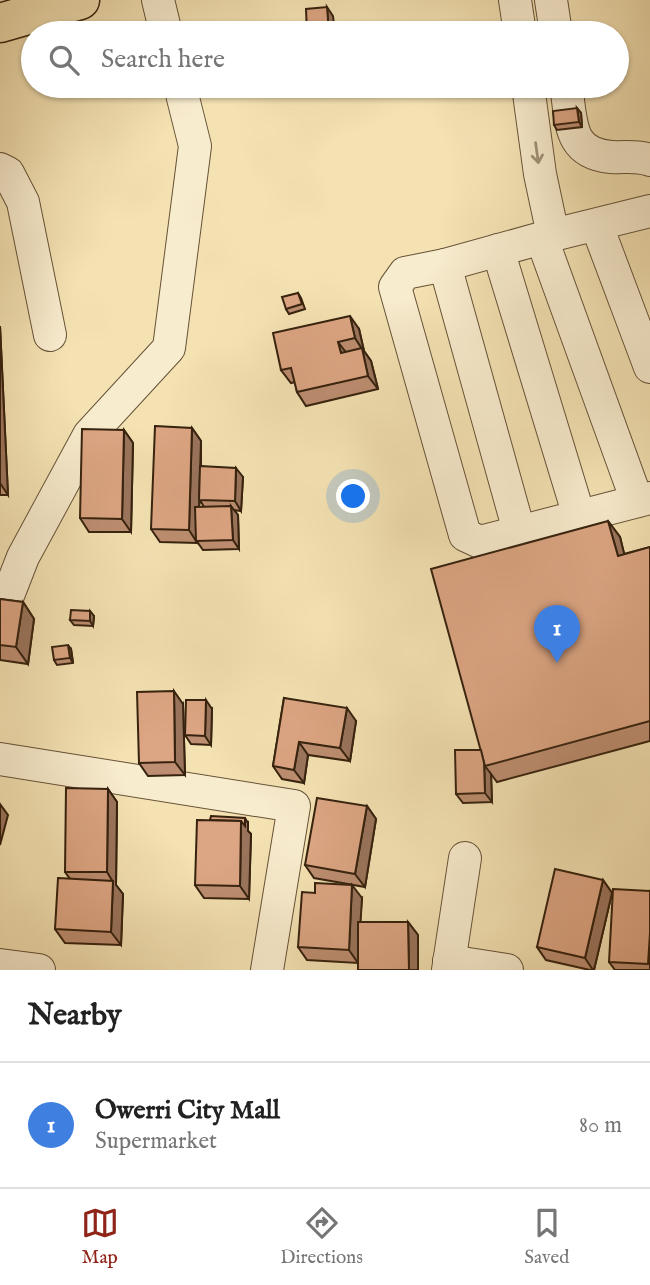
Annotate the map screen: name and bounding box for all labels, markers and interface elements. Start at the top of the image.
search box [21,21,629,98]
icon: search [45,41,83,79]
text: Search here [101,43,225,76]
one-way arrow [531,141,544,164]
your location [336,479,370,513]
pin: 1 [534,605,580,663]
text: Nearby [28,997,121,1035]
text: Owerri City Mall [95,1094,280,1127]
text: 1 [47,1111,55,1140]
text: 80 m [579,1111,622,1140]
text: Supermarket [95,1127,217,1156]
tab: Map [81,1204,119,1270]
tab: Directions [280,1204,363,1270]
tab: Saved [524,1204,569,1270]

